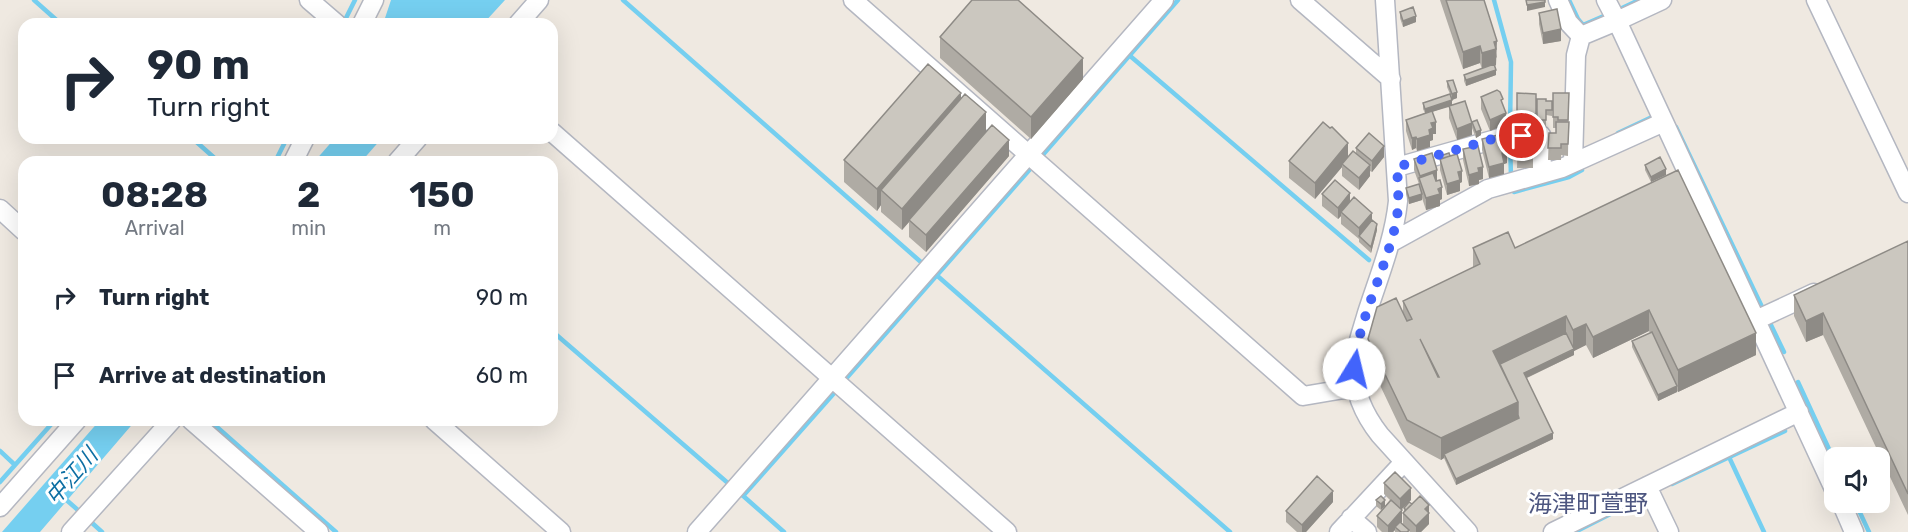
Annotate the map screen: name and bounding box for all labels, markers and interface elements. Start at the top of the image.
text: 90 m [147,40,250,90]
icon: right [48,42,126,120]
text: Turn right [147,91,270,123]
pin [1496,110,1547,161]
icon: arrive [1505,119,1538,152]
text: 08:28 [101,173,208,216]
text: 2 [297,173,320,216]
text: 150 [409,173,475,216]
text: Arrival [125,216,185,240]
text: min [291,216,326,240]
text: m [433,216,451,240]
icon: right [48,281,81,314]
text: Turn right [99,284,209,311]
text: 90 m [476,284,528,311]
position arrow [1322,337,1386,401]
icon: arrive [48,359,81,392]
text: Arrive at destination [99,362,326,389]
text: 60 m [476,362,528,389]
water label: 中江川 [40,441,105,510]
map controls [1824,447,1890,513]
button: sound [1824,447,1890,513]
district label: 海津町萱野 [1528,490,1648,518]

